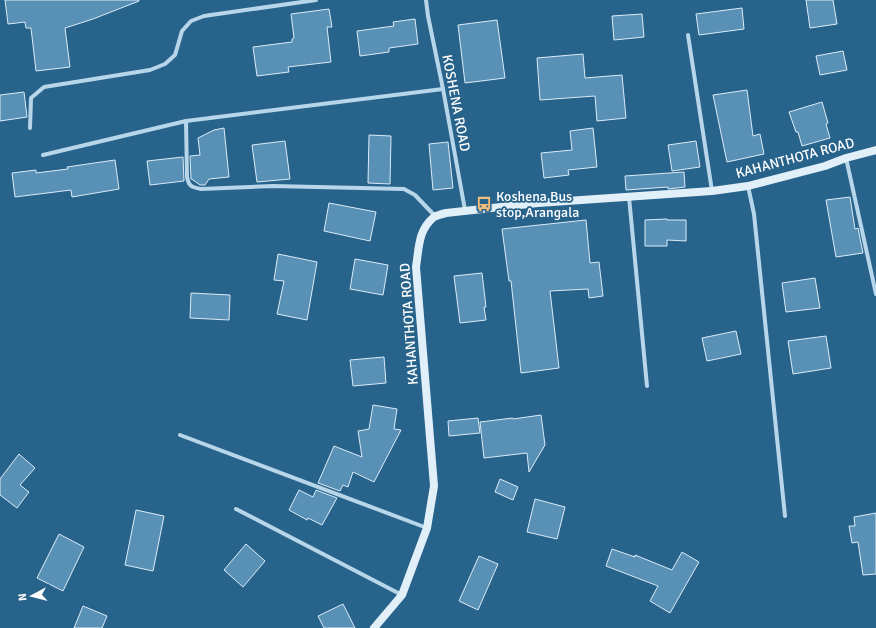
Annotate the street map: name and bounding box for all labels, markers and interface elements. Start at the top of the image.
street label: KOSHENA ROAD [438,53,474,153]
street label: KAHANTHOTA ROAD [734,134,856,182]
place label: Koshena Bus stop,Arangala [496,188,579,221]
bus stop icon: Koshena Bus stop,Arangala [475,195,493,213]
street label: KAHANTHOTA ROAD [396,263,422,385]
north arrow [12,576,52,616]
text: N [16,593,29,602]

